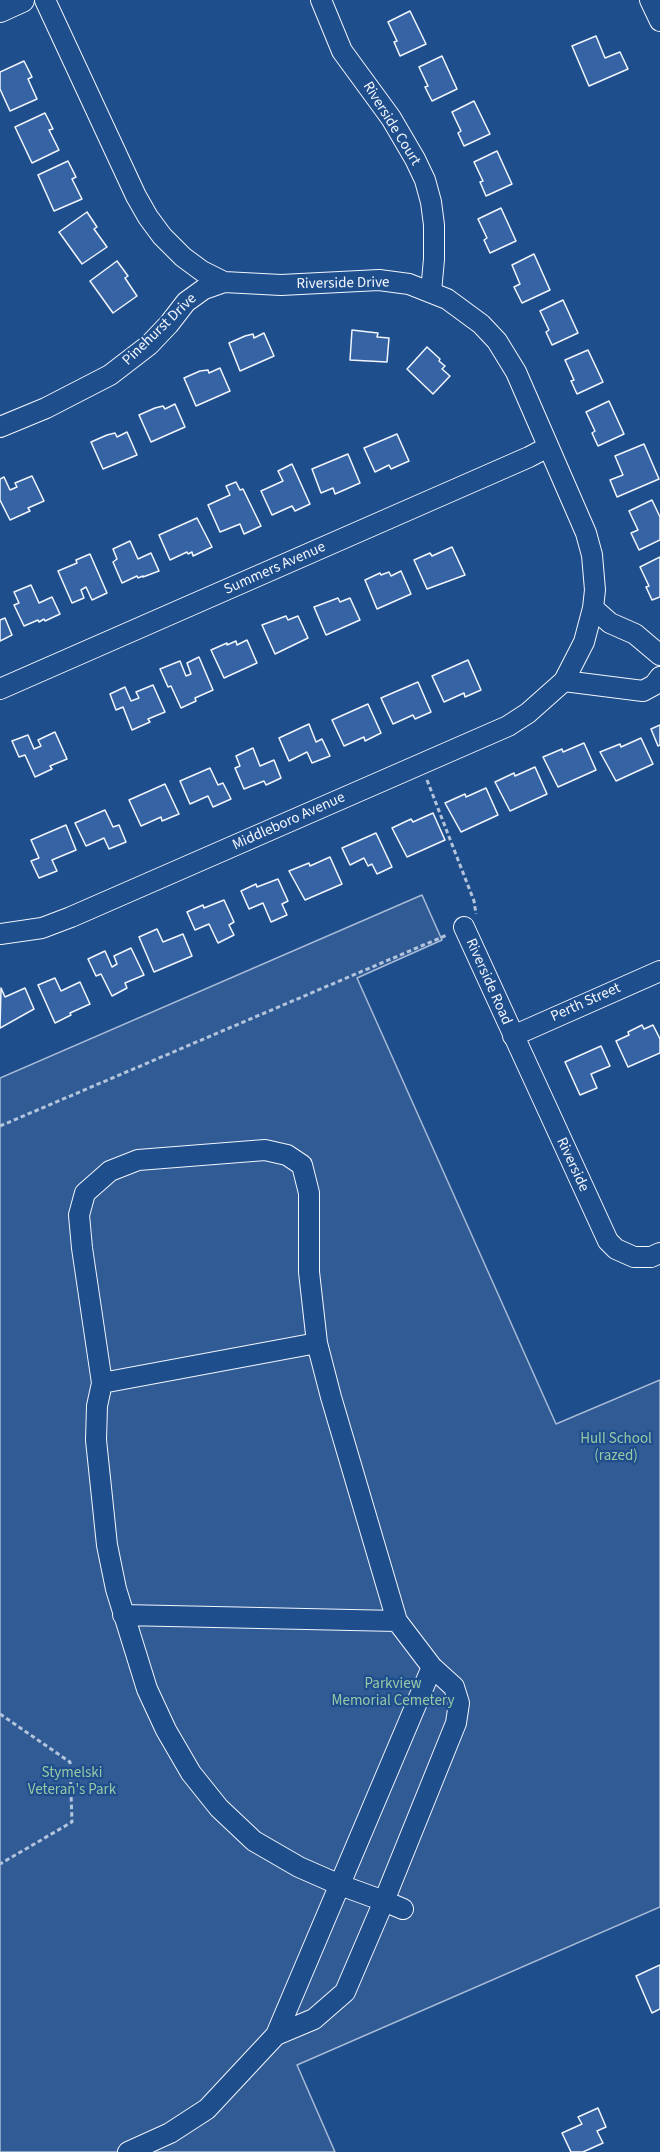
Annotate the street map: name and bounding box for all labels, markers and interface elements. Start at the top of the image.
street label: Riverside Court [358,79,424,169]
street label: Riverside Drive [296,274,390,294]
street label: Pinehurst Drive [119,290,201,370]
street label: Summers Avenue [221,539,329,599]
street label: Middleboro Avenue [230,789,348,855]
street label: Riverside Road [461,936,515,1028]
street label: Perth Street [548,980,624,1026]
street label: Riverside [552,1135,592,1195]
park label: Hull School (razed) [580,1431,652,1466]
park label: Parkview Memorial Cemetery [332,1676,454,1711]
park label: Stymelski Veteran's Park [28,1765,116,1800]

